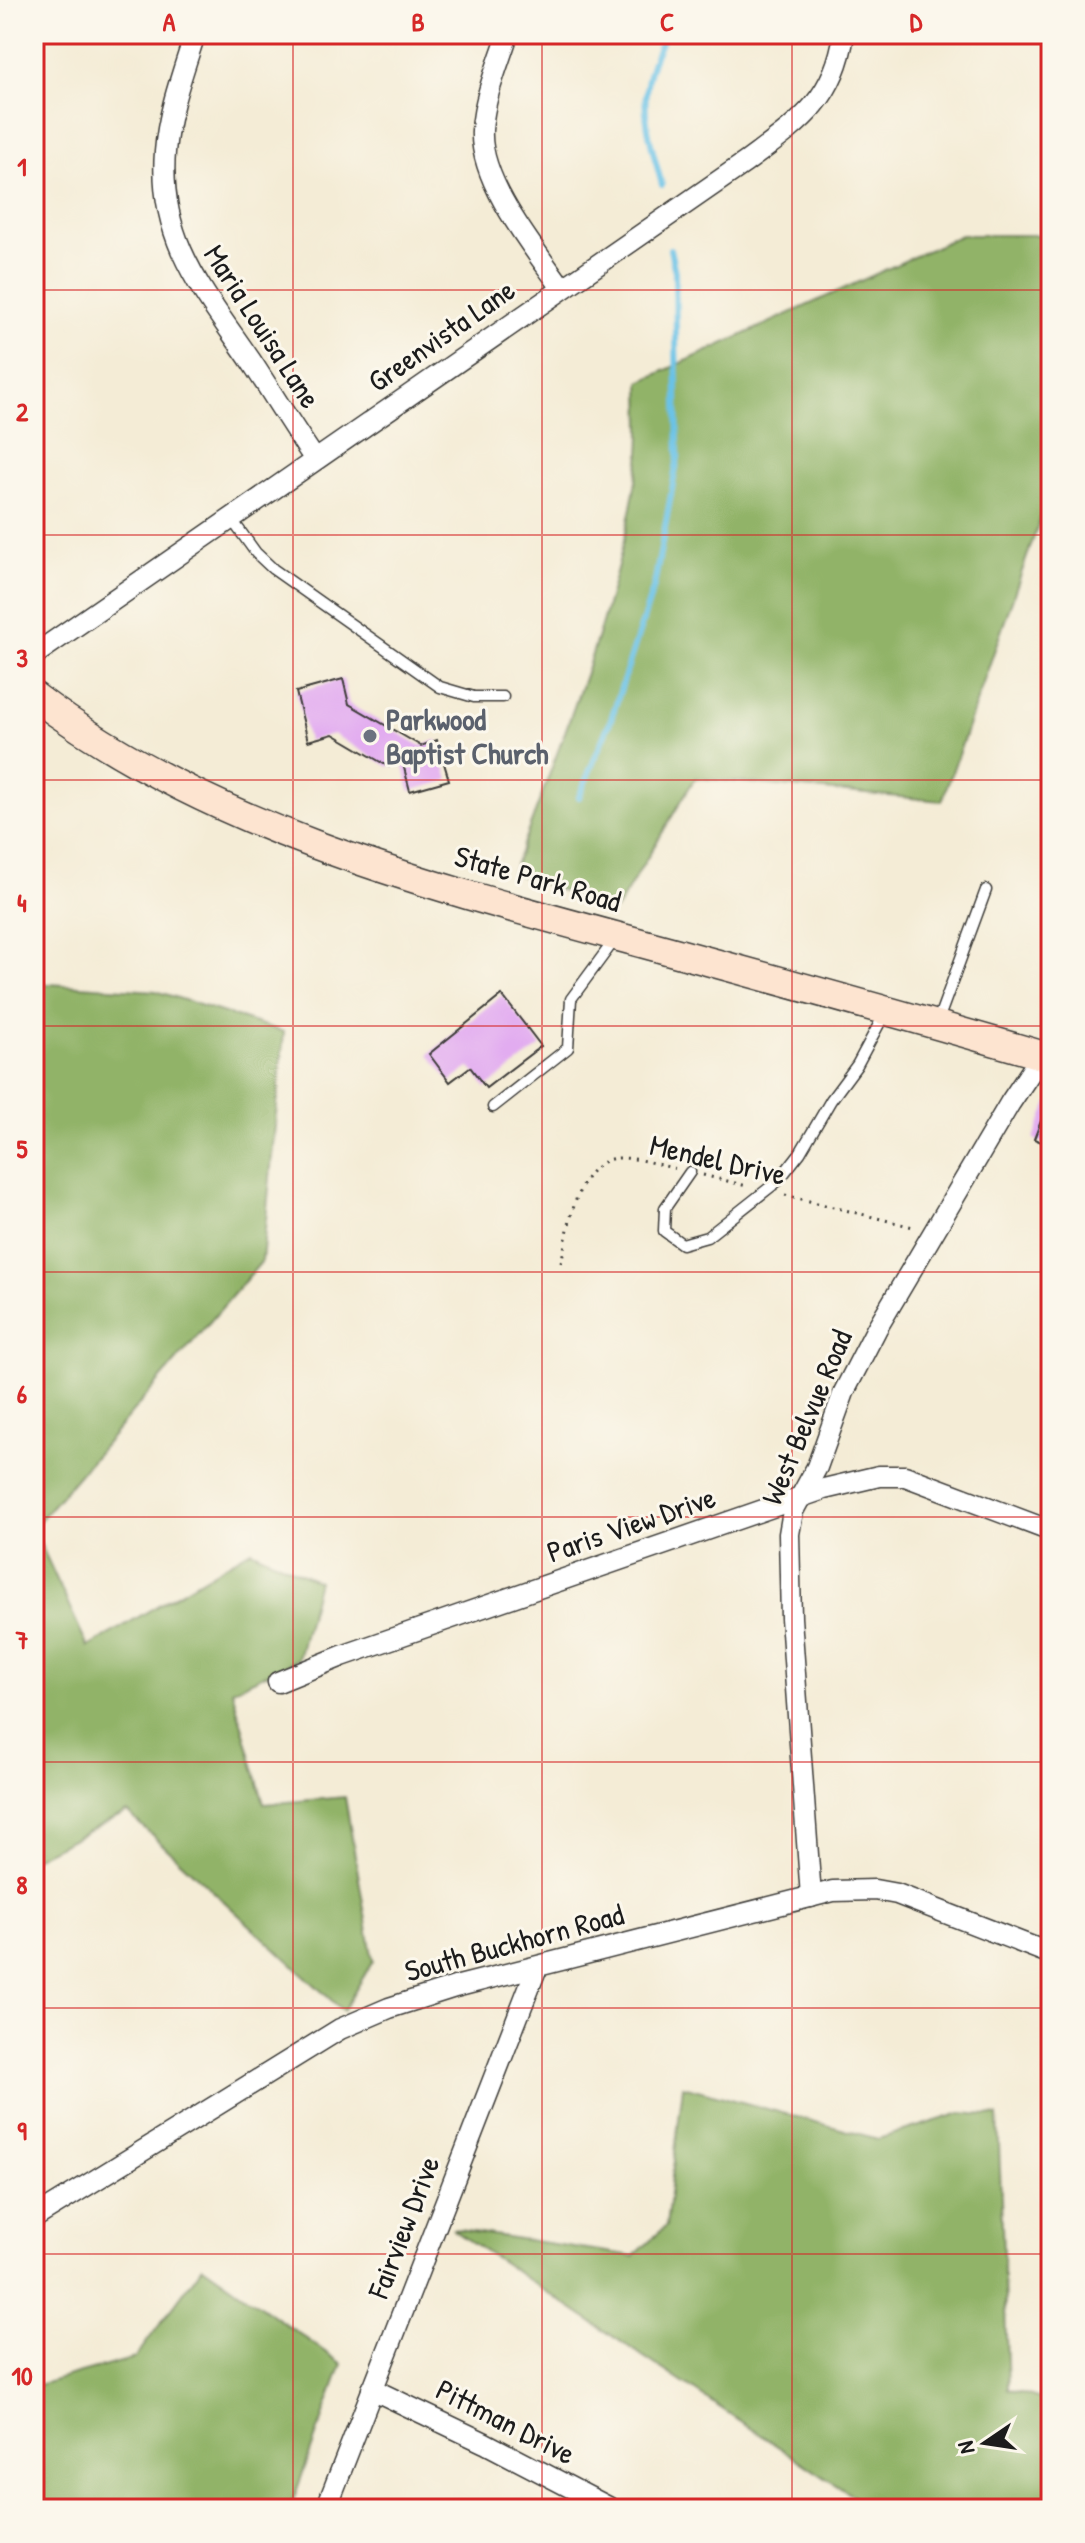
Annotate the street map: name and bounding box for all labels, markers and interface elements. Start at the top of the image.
text: A [163,4,176,39]
text: B [411,4,425,39]
text: C [660,4,674,39]
text: D [910,4,923,39]
text: 1 [17,149,27,184]
street label: Maria Louisa Lane [195,237,331,415]
street label: Greenvista Lane [359,270,523,400]
text: 2 [16,394,29,429]
text: 3 [16,640,28,675]
place label: Parkwood Baptist Church [386,699,549,774]
marker: Parkwood Baptist Church [361,727,379,745]
street label: State Park Road [450,835,626,921]
text: 4 [17,885,27,920]
street label: Mendel Drive [646,1124,790,1194]
text: 5 [17,1131,28,1166]
street label: West Belvue Road [751,1323,861,1511]
text: 6 [17,1376,28,1411]
street label: Paris View Drive [541,1476,721,1572]
text: 7 [15,1622,29,1657]
text: 8 [16,1867,28,1902]
street label: South Buckhorn Road [400,1894,628,1990]
text: 9 [17,2113,27,2148]
street label: Fairview Drive [357,2150,448,2305]
text: 10 [11,2358,33,2393]
street label: Pittman Drive [430,2369,582,2473]
north arrow [945,2403,1025,2483]
text: N [950,2438,981,2457]

